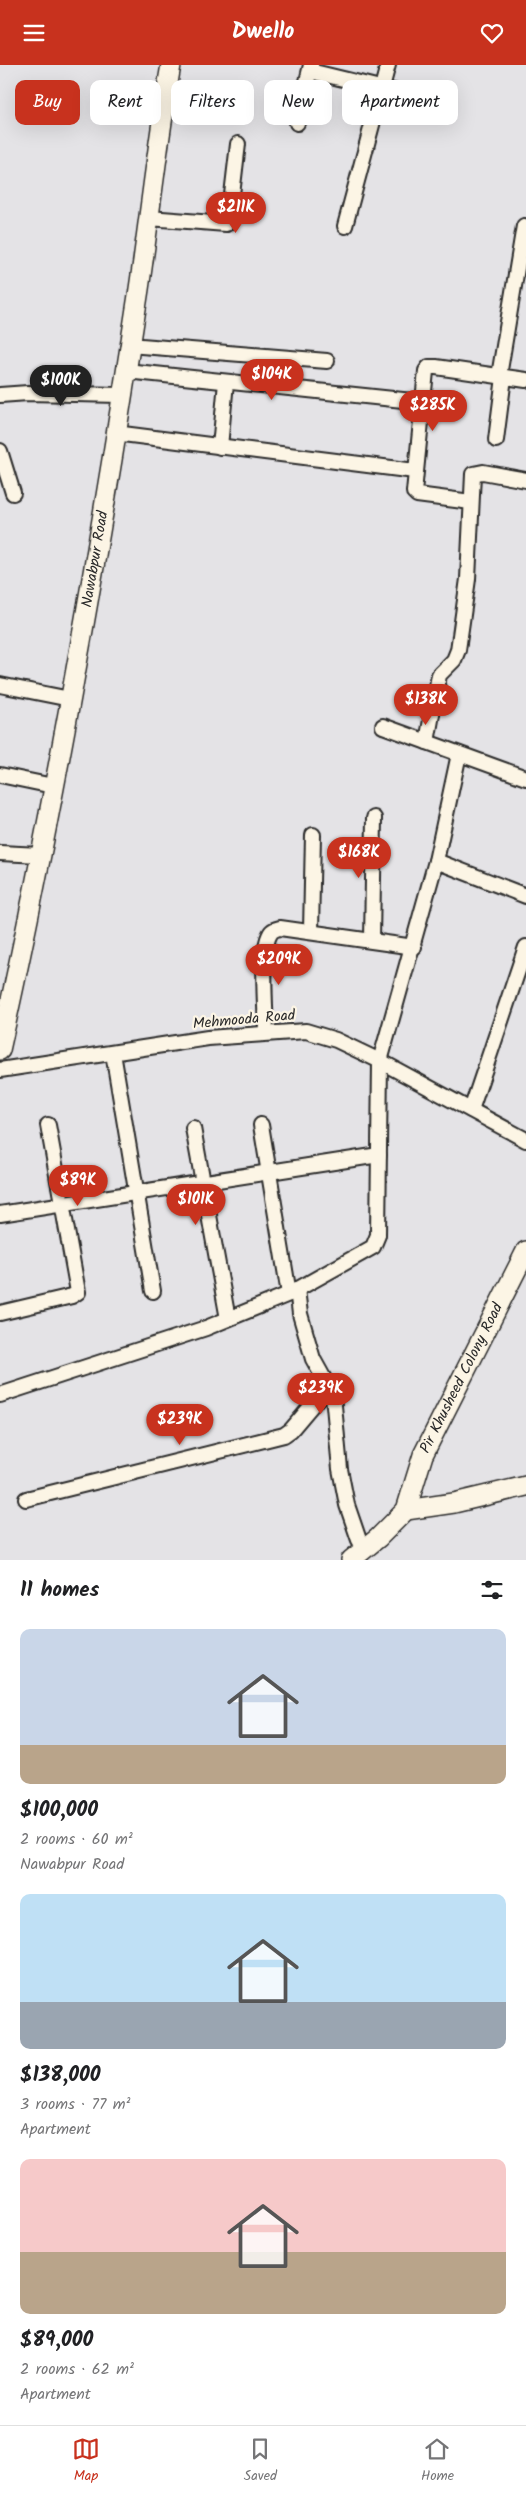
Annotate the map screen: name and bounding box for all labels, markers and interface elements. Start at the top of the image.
text: Dwello [232,15,294,50]
icon: menu [20,19,48,47]
icon: heart [478,19,506,47]
chip: Buy [15,80,80,125]
chip: Rent [90,80,161,125]
chip: Filters [171,80,254,125]
chip: New [264,80,332,125]
chip: Apartment [342,80,458,125]
pin: $211K [201,191,271,234]
text: $211K [217,195,255,220]
pin: $104K [237,359,307,401]
text: $104K [252,362,292,387]
pin: $100K [26,365,96,407]
text: $100K [41,368,81,393]
pin: $285K [398,389,468,432]
text: $285K [410,393,456,418]
street label: Nawabpur Road [75,509,116,609]
pin: $138K [391,683,461,726]
text: $138K [405,687,447,712]
pin: $168K [324,837,394,879]
text: $168K [338,840,380,865]
pin: $209K [244,943,314,986]
text: $209K [257,947,301,972]
street label: Mehmooda Road [192,1004,297,1036]
pin: $89K [48,1165,108,1207]
text: $89K [60,1168,96,1193]
pin: $101K [161,1183,231,1226]
text: $101K [178,1187,214,1212]
street label: Pir Khusheed Colony Road [414,1298,510,1458]
pin: $239K [286,1373,356,1415]
text: $239K [298,1376,344,1401]
pin: $239K [145,1403,215,1446]
text: $239K [157,1407,203,1432]
text: 11 homes [20,1574,99,1607]
icon: filters [478,1576,506,1604]
icon: home [218,1661,308,1751]
text: $100,000 [20,1794,98,1827]
text: 2 rooms · 60 m² [20,1827,133,1852]
text: Nawabpur Road [20,1852,124,1877]
icon: home [218,1926,308,2016]
text: $138,000 [20,2059,100,2092]
text: 3 rooms · 77 m² [20,2092,130,2117]
text: Apartment [20,2117,91,2142]
icon: home [218,2191,308,2281]
text: $89,000 [20,2324,93,2357]
text: 2 rooms · 62 m² [20,2357,134,2382]
text: Apartment [20,2382,91,2407]
tab: Map [72,2435,100,2487]
tab: Saved [244,2435,277,2487]
tab: Home [421,2435,454,2487]

